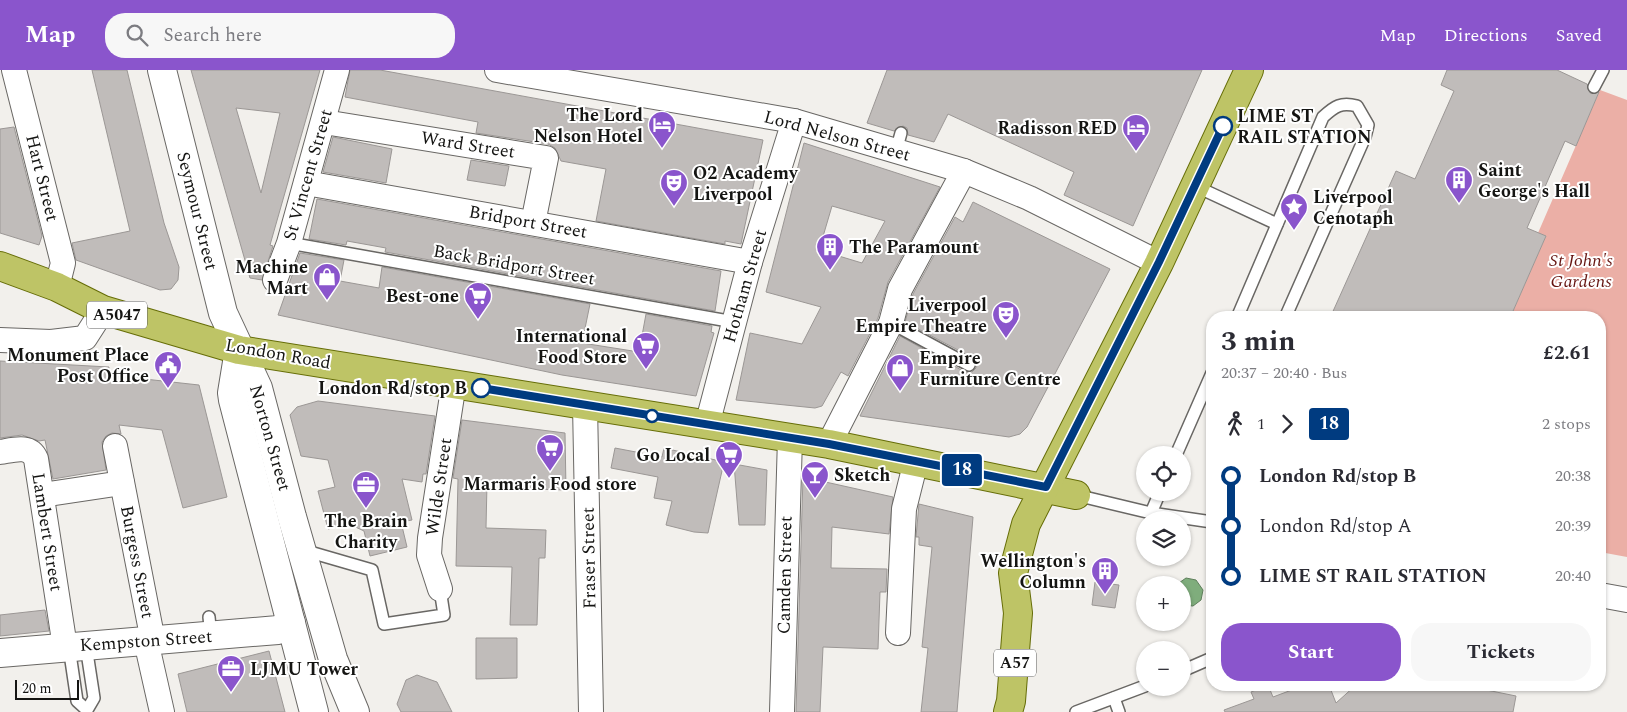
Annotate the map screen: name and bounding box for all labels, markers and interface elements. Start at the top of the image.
search box [105,13,455,58]
text: Map [25,17,75,53]
icon: search [123,21,151,49]
text: Search here [163,21,262,50]
text: Map [1380,22,1416,49]
text: Directions [1444,22,1528,49]
text: Saved [1556,22,1602,49]
place label: The Lord Nelson Hotel [534,102,644,150]
street label: Lord Nelson Street [761,103,913,169]
place label: LIME ST RAIL STATION [1237,103,1372,151]
street label: St Vincent Street [276,106,340,244]
hotel icon: The Lord Nelson Hotel [647,110,677,149]
hotel icon: Radisson RED [1121,113,1151,152]
place label: Radisson RED [997,115,1117,142]
marker: LIME ST RAIL STATION [1213,116,1233,136]
street label: Ward Street [419,124,517,166]
street label: Hart Street [18,132,66,224]
street label: Seymour Street [169,149,225,273]
place label: Saint George's Hall [1478,157,1590,205]
place label: O2 Academy Liverpool [693,160,799,208]
building icon: Saint George's Hall [1444,165,1474,204]
theatre icon: O2 Academy Liverpool [659,168,689,207]
place label: Liverpool Cenotaph [1313,184,1394,232]
place icon: Liverpool Cenotaph [1279,192,1309,231]
street label: Bridport Street [467,198,589,246]
street label: Hotham Street [716,226,774,346]
building icon: The Paramount [815,232,845,271]
place label: The Paramount [849,234,979,261]
street label: Back Bridport Street [431,237,597,293]
park label: St John's Gardens [1549,247,1613,295]
place label: Machine Mart [235,254,308,302]
shop icon: Machine Mart [312,262,342,301]
supermarket icon: Best-one [463,281,493,320]
place label: Best-one [386,283,459,310]
place label: Liverpool Empire Theatre [855,292,987,340]
theatre icon: Liverpool Empire Theatre [991,300,1021,339]
road number: A5047 [87,302,147,328]
text: 3 min [1221,320,1296,363]
place label: International Food Store [516,323,627,371]
street label: London Road [223,331,333,377]
supermarket icon: International Food Store [631,331,661,370]
text: £2.61 [1543,339,1591,368]
place label: Monument Place Post Office [7,342,149,390]
place label: Empire Furniture Centre [919,345,1061,393]
public building icon: Monument Place Post Office [153,350,183,389]
shop icon: Empire Furniture Centre [885,353,915,392]
text: 20:37 – 20:40 · Bus [1221,361,1347,385]
place label: London Rd/stop B [318,375,467,402]
marker: London Rd/stop B [471,378,491,398]
street label: Norton Street [242,382,298,494]
unlabelled marker [645,409,659,423]
icon: walk [1221,410,1249,438]
icon: forward [1273,410,1301,438]
text: 18 [1319,410,1339,437]
text: 1 [1257,412,1265,436]
text: 2 stops [1542,412,1591,436]
supermarket icon: Marmaris Food store [535,433,565,472]
street label: Wilde Street [419,436,459,538]
supermarket icon: Go Local [714,440,744,479]
place label: Go Local [636,442,710,469]
map controls [1136,446,1191,696]
button: locate [1136,446,1191,501]
line badge: 18 [940,454,984,486]
text: 18 [952,456,972,483]
bar icon: Sketch [800,460,830,499]
place label: Sketch [834,462,890,489]
text: London Rd/stop B [1259,462,1416,491]
text: 20:38 [1555,464,1591,488]
office icon: The Brain Charity [351,470,381,509]
street label: Lambert Street [24,471,70,593]
place label: Marmaris Food store [463,471,637,498]
street label: Burgess Street [113,503,161,621]
street label: Fraser Street [575,507,603,609]
place label: The Brain Charity [324,508,408,556]
button: layers [1136,511,1191,566]
text: London Rd/stop A [1259,512,1412,541]
text: 20:39 [1555,514,1591,538]
street label: Camden Street [770,516,800,634]
place label: Wellington's Column [980,548,1086,596]
building icon: Wellington's Column [1090,556,1120,595]
text: LIME ST RAIL STATION [1259,562,1487,591]
text: 20:40 [1555,564,1591,588]
button: + [1136,576,1191,631]
street label: Kempston Street [79,623,213,659]
button: Start [1221,623,1401,681]
button: Tickets [1411,623,1591,681]
button: − [1136,641,1191,696]
road number: A57 [994,650,1036,676]
office icon: LJMU Tower [216,654,246,693]
place label: LJMU Tower [250,656,358,683]
scale bar [15,677,79,700]
text: 20 m [22,678,52,699]

